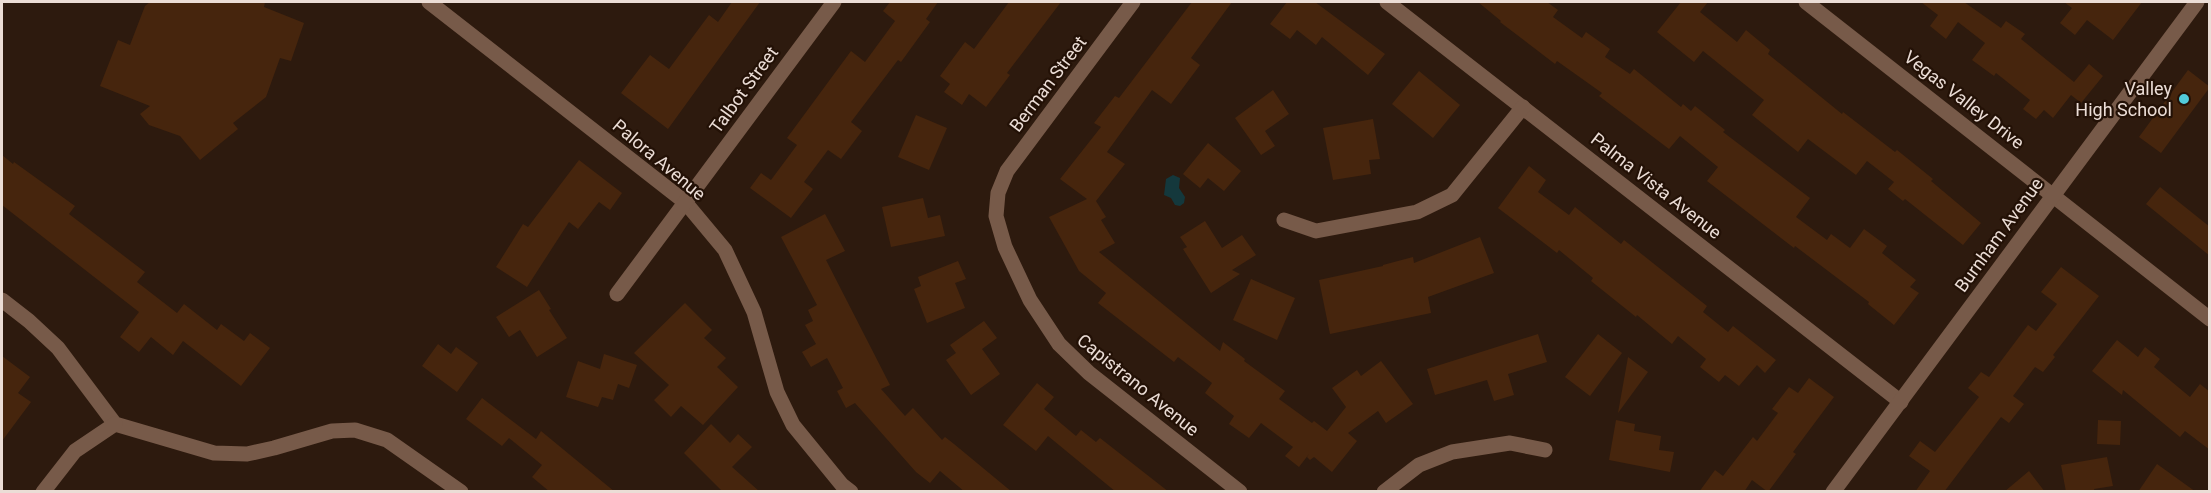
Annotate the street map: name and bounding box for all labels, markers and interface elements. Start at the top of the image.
street label: Berman Street [1005,32,1090,136]
street label: Talbot Street [705,42,782,137]
street label: Vegas Valley Drive [1900,46,2029,153]
place label: Valley High School [2075,78,2172,120]
marker: Valley High School [2177,92,2191,106]
street label: Palora Avenue [609,115,710,204]
street label: Palma Vista Avenue [1587,128,1726,243]
street label: Burnham Avenue [1950,174,2047,296]
street label: Capistrano Avenue [1073,329,1203,440]

